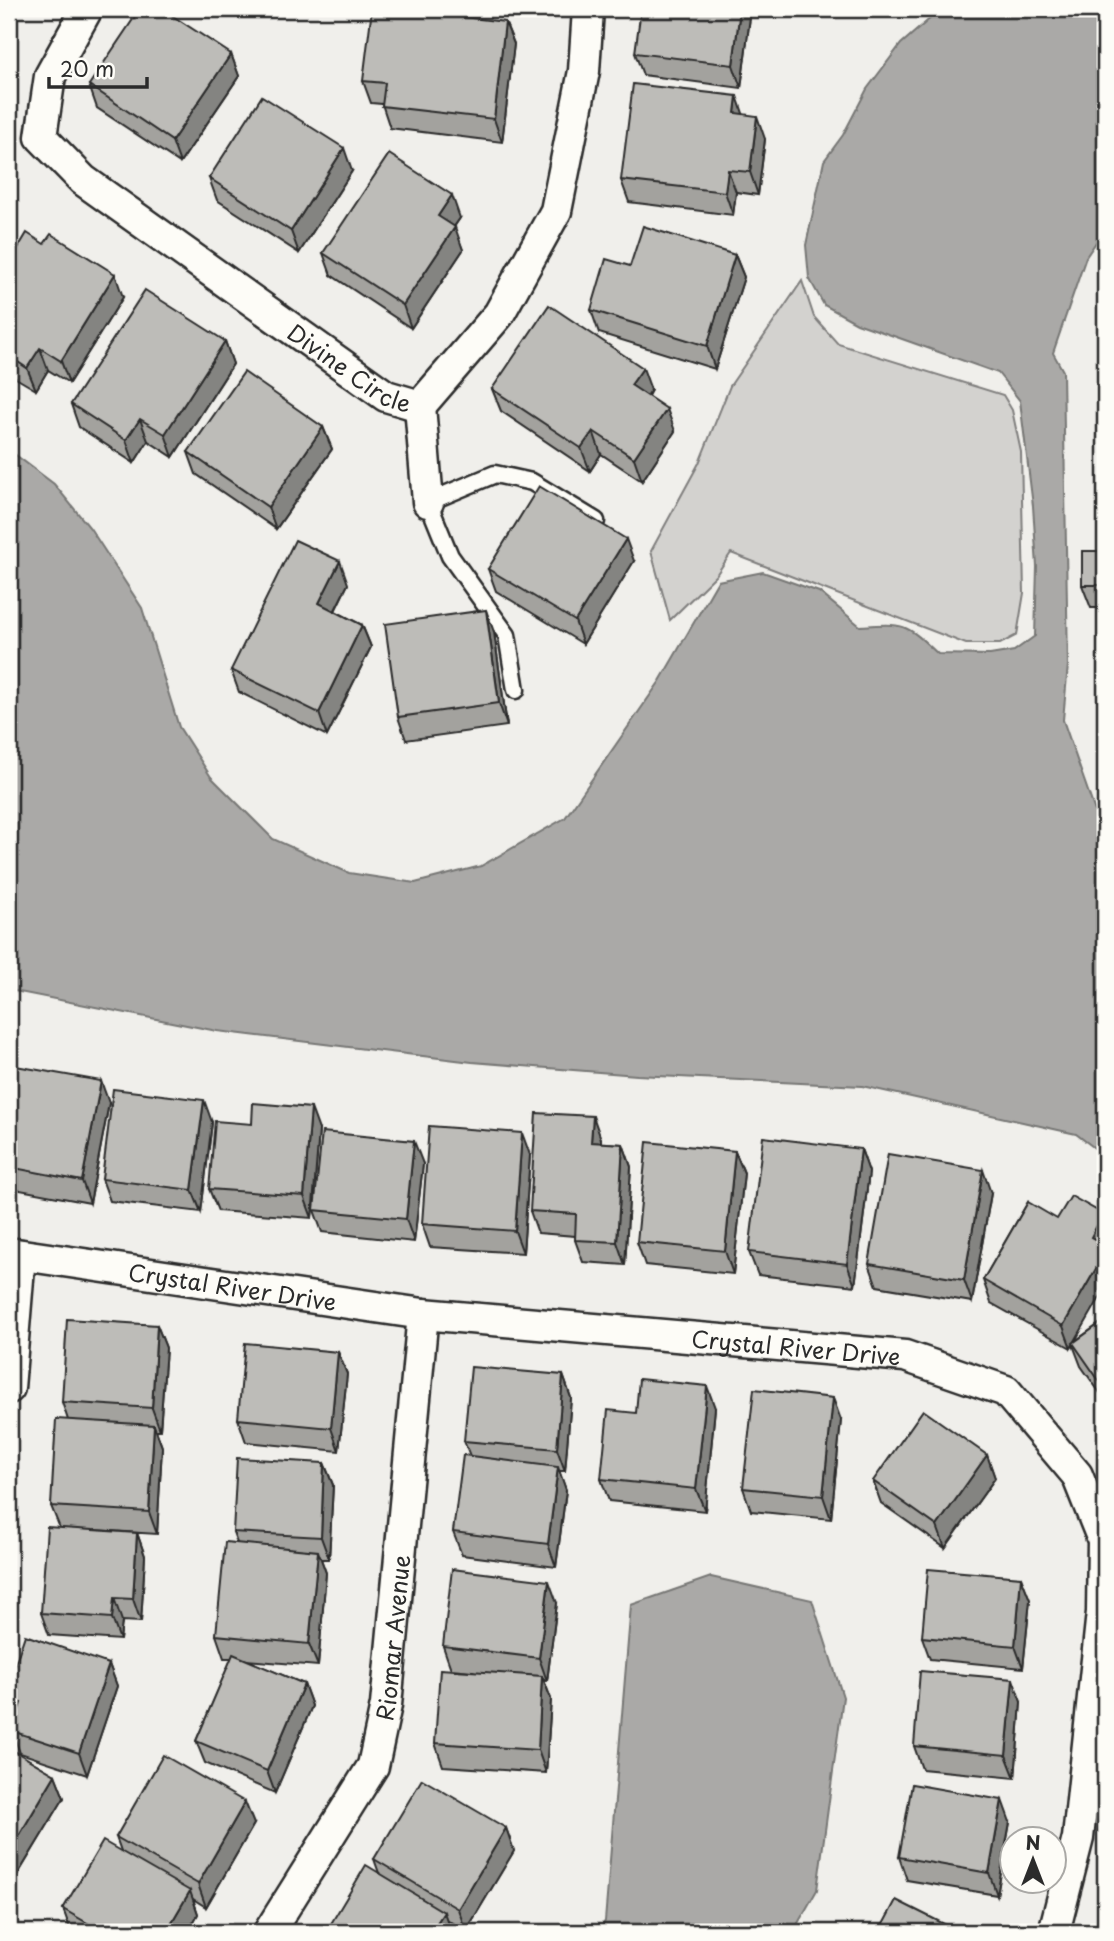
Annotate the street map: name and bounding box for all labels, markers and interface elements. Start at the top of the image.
scale bar [49,46,147,90]
text: 20 m [60,52,114,84]
street label: Divine Circle [281,314,416,420]
street label: Crystal River Drive [126,1253,339,1319]
street label: Crystal River Drive [690,1320,902,1373]
street label: Riomar Avenue [366,1553,418,1724]
north arrow [998,1826,1068,1896]
text: N [1025,1828,1041,1856]

